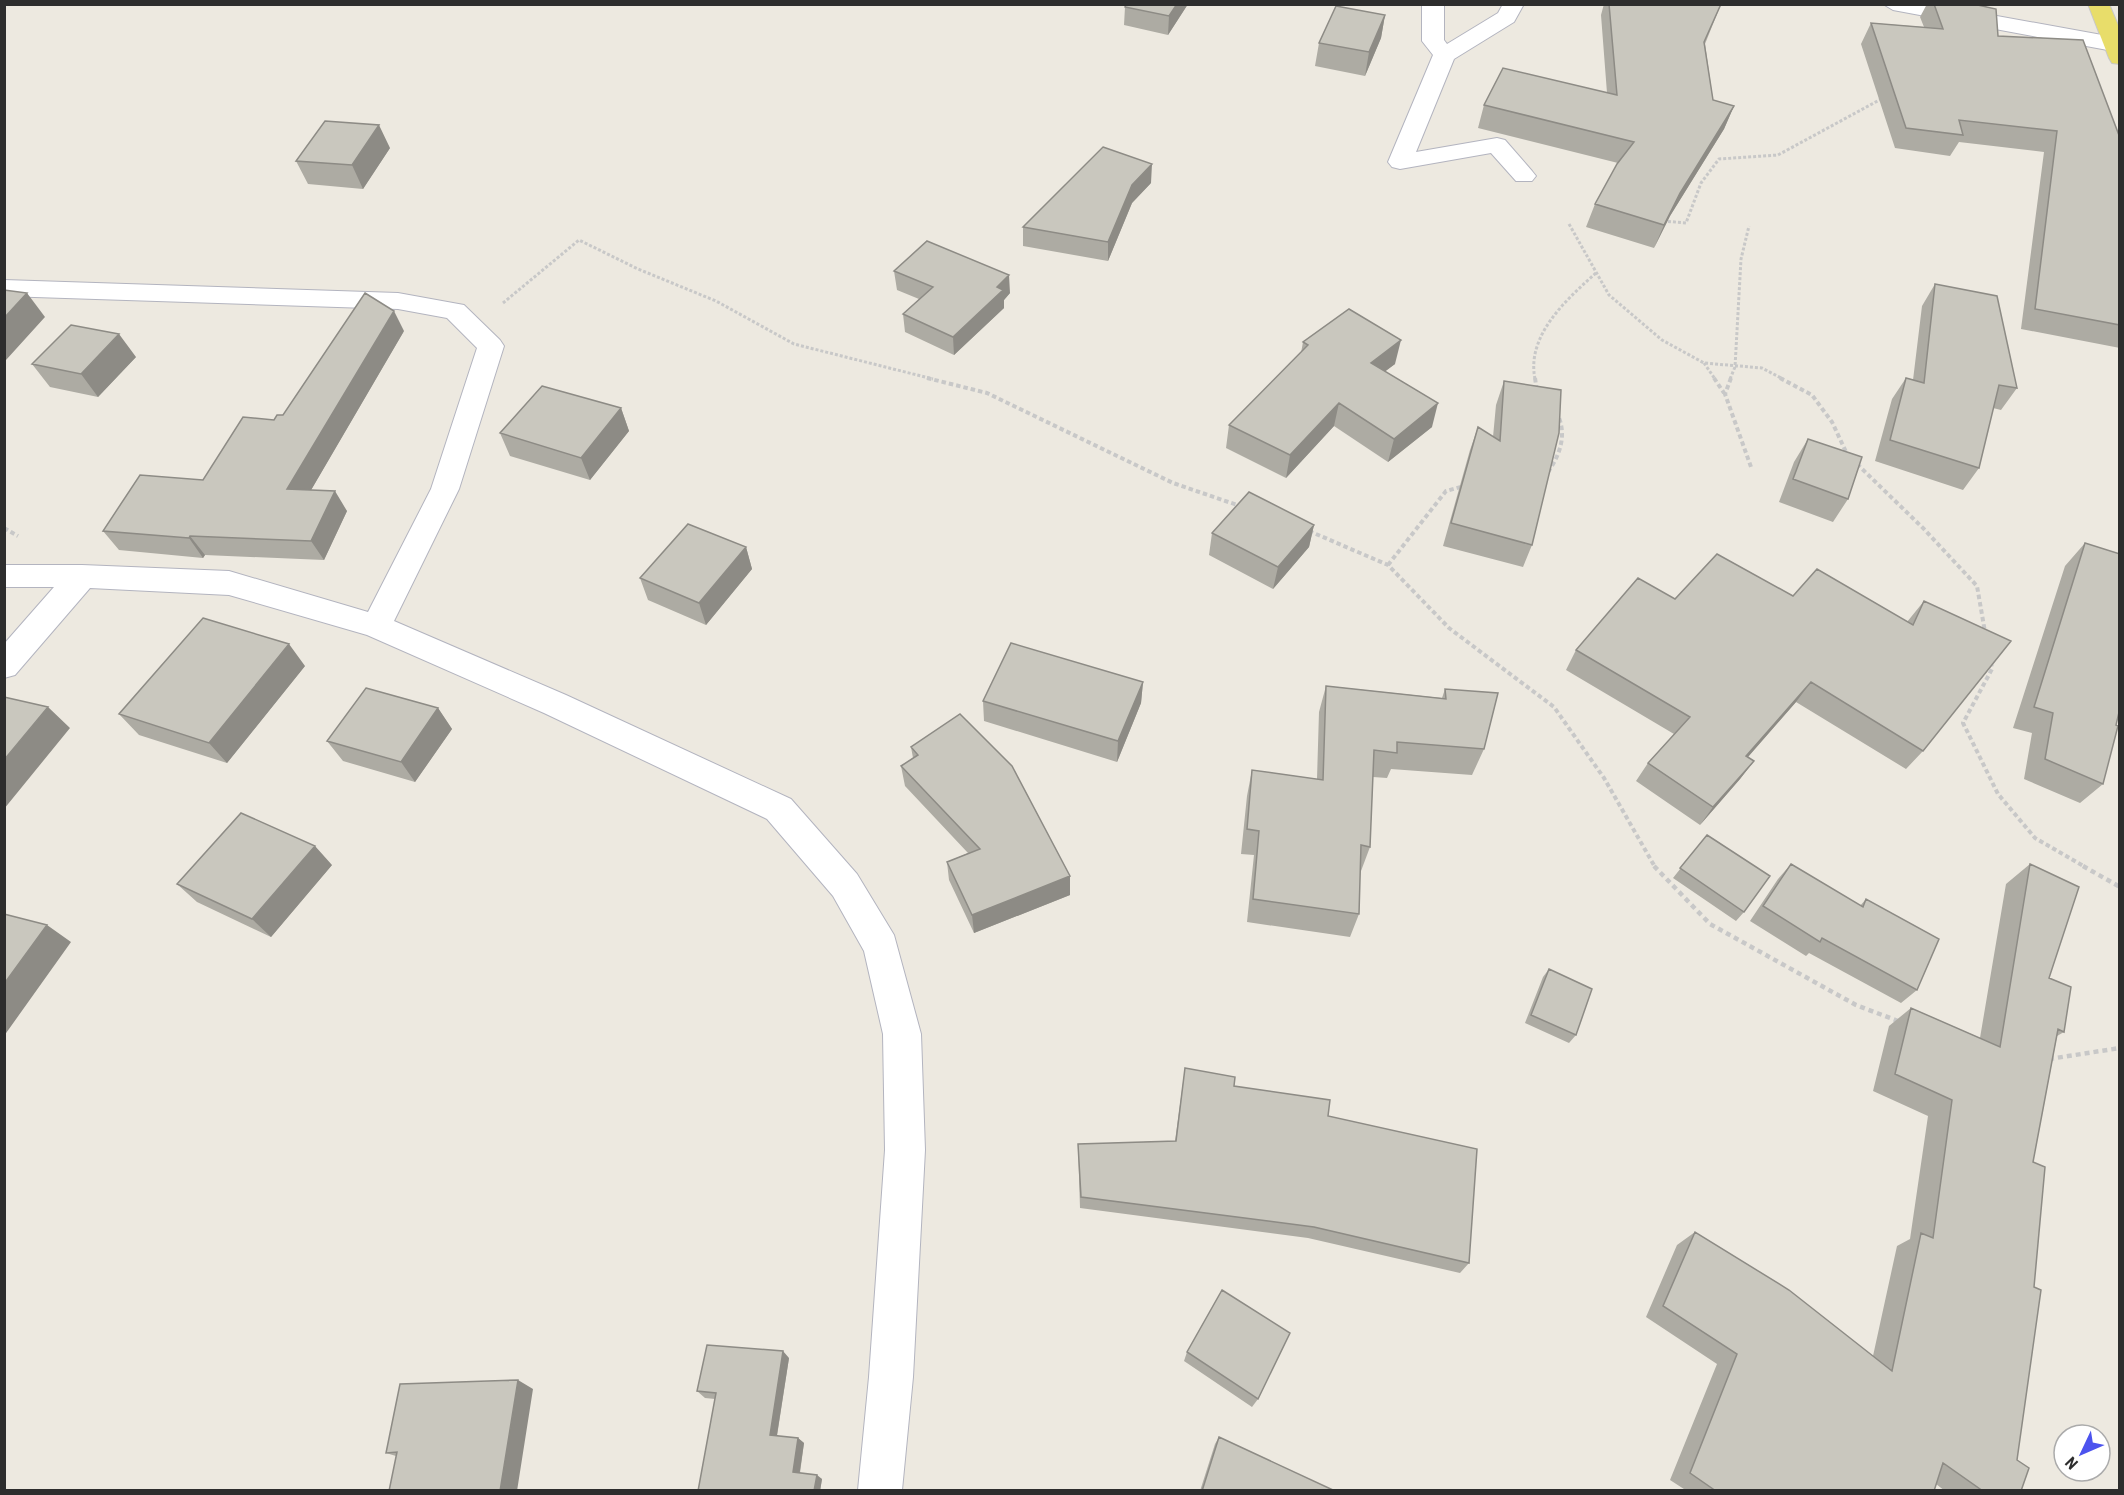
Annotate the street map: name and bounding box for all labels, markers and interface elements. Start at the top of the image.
north arrow [2052,1423,2112,1483]
text: N [2061,1453,2082,1473]

